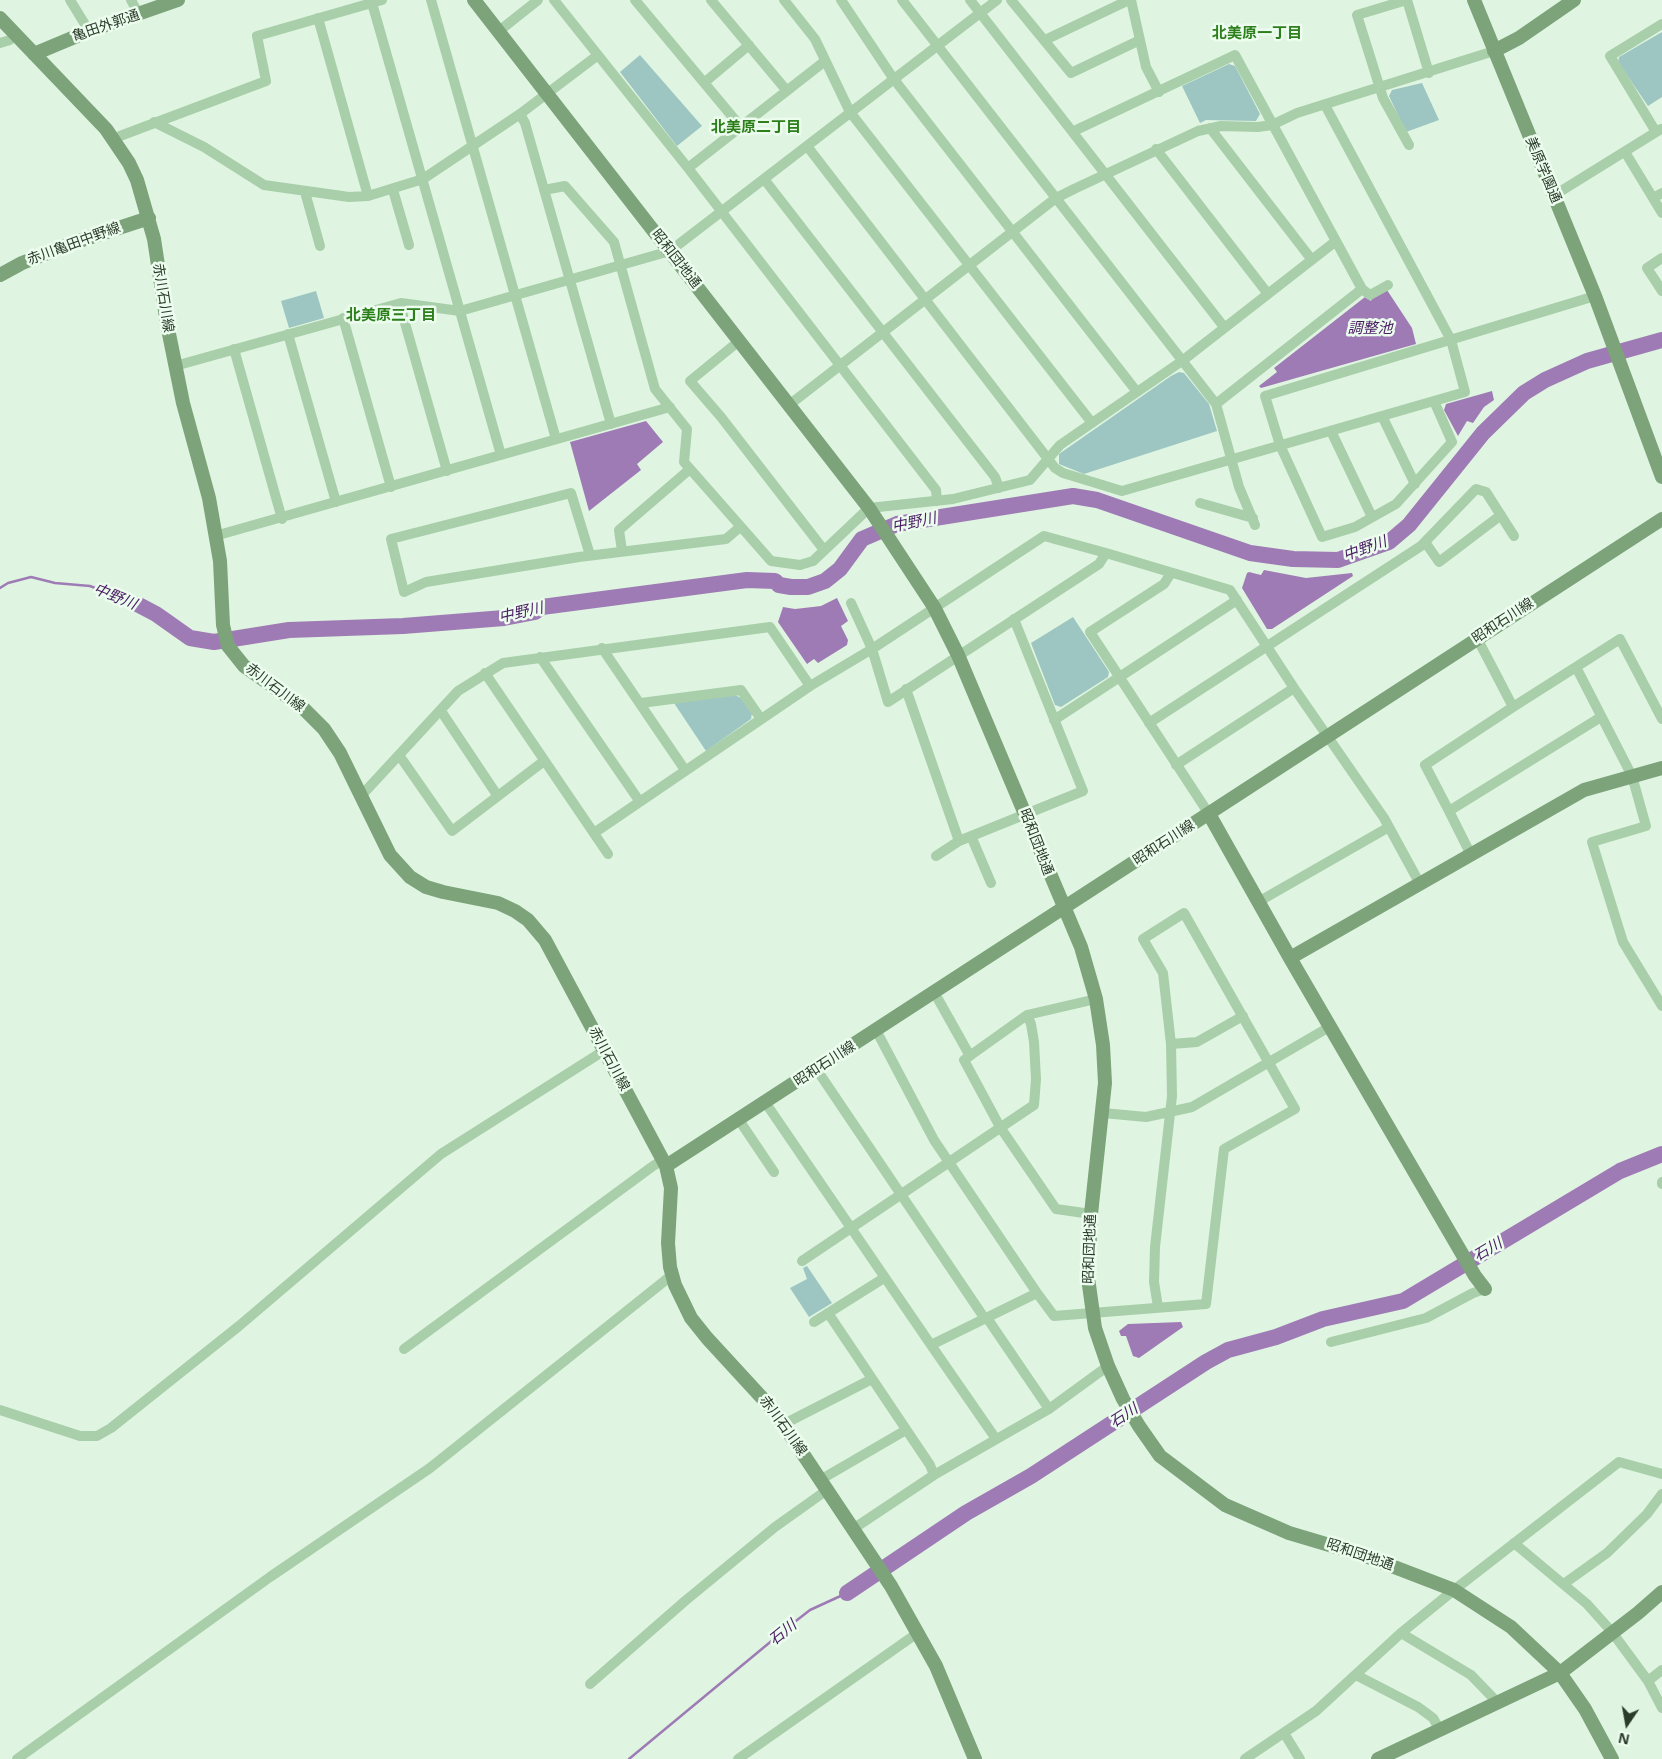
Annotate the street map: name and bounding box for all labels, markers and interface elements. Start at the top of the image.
street label: 亀田外郭通 [70,7,142,45]
district label: 北美原一丁目 [1212,25,1302,43]
district label: 北美原二丁目 [711,119,801,137]
street label: 美原学園通 [1522,135,1564,205]
street label: 赤川亀田中野線 [25,219,123,269]
street label: 昭和団地通 [648,226,704,292]
street label: 赤川石川線 [149,262,177,334]
district label: 北美原三丁目 [346,307,436,325]
water label: 調整池 [1348,320,1392,338]
water label: 中野川 [890,510,938,536]
water label: 中野川 [1341,533,1389,565]
water label: 中野川 [91,580,139,614]
street label: 昭和石川線 [1469,595,1537,647]
water label: 中野川 [497,599,545,627]
street label: 赤川石川線 [242,660,308,716]
street label: 昭和団地通 [1016,806,1056,878]
street label: 昭和石川線 [1130,817,1198,869]
street label: 赤川石川線 [585,1024,633,1094]
street label: 昭和石川線 [791,1038,859,1090]
street label: 昭和団地通 [1080,1214,1100,1284]
water label: 石川 [1471,1235,1505,1265]
street label: 赤川石川線 [756,1393,810,1459]
water label: 石川 [1107,1400,1141,1432]
street label: 昭和団地通 [1324,1536,1396,1574]
water label: 石川 [766,1617,800,1649]
north arrow [1602,1699,1652,1749]
text: N [1616,1729,1631,1750]

